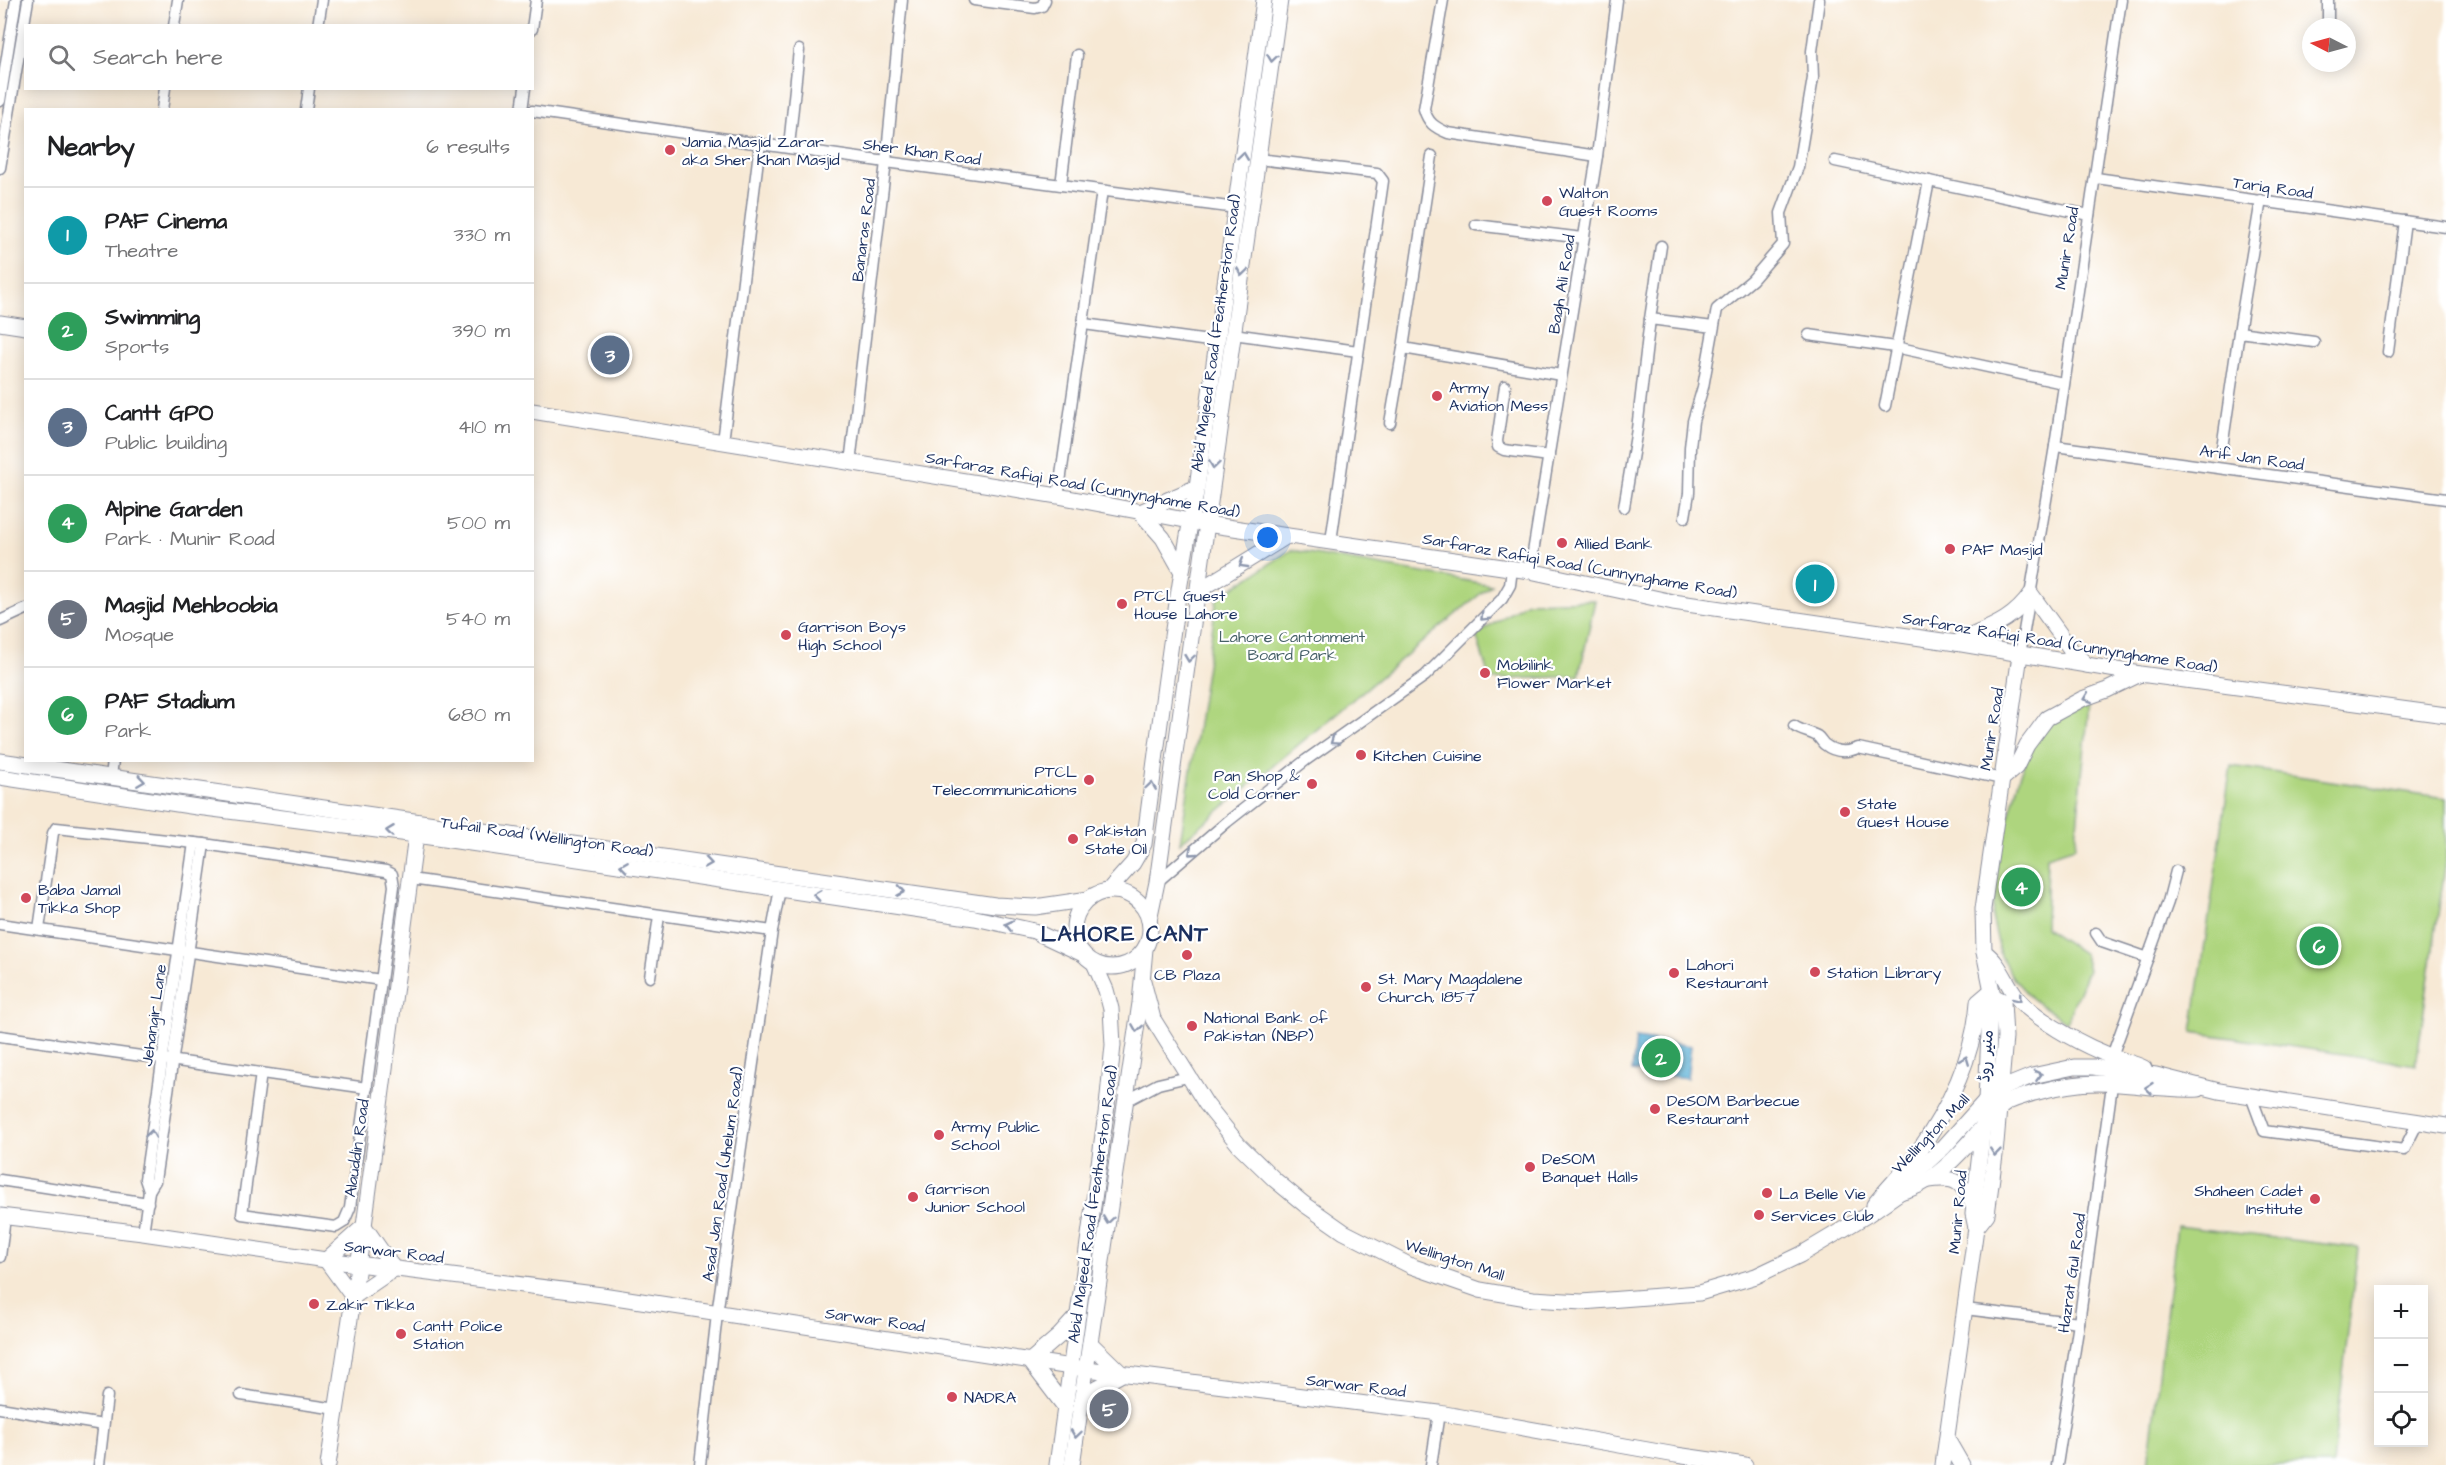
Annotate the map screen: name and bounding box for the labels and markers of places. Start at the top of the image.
place label: Jamia Masjid Zarar aka Sher Khan Masjid [682,131,840,171]
marker: Jamia Masjid Zarar aka Sher Khan Masjid [663,143,677,157]
place label: Walton Guest Rooms [1559,182,1658,222]
marker: Walton Guest Rooms [1540,194,1554,208]
pin: 3 [590,332,630,378]
place label: Army Aviation Mess [1449,377,1548,417]
marker: Army Aviation Mess [1430,389,1444,403]
place label: Allied Bank [1574,533,1652,555]
marker: Allied Bank [1555,536,1569,550]
place label: PAF Masjid [1962,539,2043,561]
marker: PAF Masjid [1943,542,1957,556]
pin: 1 [1796,562,1834,606]
place label: PTCL Guest House Lahore [1134,585,1238,625]
marker: PTCL Guest House Lahore [1115,597,1129,611]
place label: Garrison Boys High School [798,616,906,657]
marker: Garrison Boys High School [779,628,793,642]
place label: Mobilink Flower Market [1497,654,1612,694]
marker: Mobilink Flower Market [1478,666,1492,680]
place label: Kitchen Cuisine [1373,745,1482,767]
marker: Kitchen Cuisine [1354,748,1368,762]
place label: PTCL Telecommunications [932,761,1077,801]
place label: Pan Shop & Cold Corner [1208,765,1300,805]
marker: PTCL Telecommunications [1082,773,1096,787]
marker: Pan Shop & Cold Corner [1305,777,1319,791]
place label: State Guest House [1857,793,1950,833]
marker: State Guest House [1838,805,1852,819]
place label: Pakistan State Oil [1085,820,1147,860]
marker: Pakistan State Oil [1066,832,1080,846]
pin: 4 [2002,864,2040,910]
place label: Baba Jamal Tikka Shop [38,879,121,919]
marker: Baba Jamal Tikka Shop [19,891,33,905]
pin: 6 [2300,924,2338,968]
marker: CB Plaza [1180,948,1194,962]
place label: Lahori Restaurant [1686,954,1769,994]
place label: Station Library [1827,962,1941,985]
place label: CB Plaza [1154,964,1220,986]
marker: Station Library [1808,965,1822,979]
marker: Lahori Restaurant [1667,966,1681,980]
place label: St. Mary Magdalene Church, 1857 [1378,968,1523,1008]
marker: St. Mary Magdalene Church, 1857 [1359,980,1373,994]
place label: National Bank of Pakistan (NBP) [1204,1007,1328,1047]
marker: National Bank of Pakistan (NBP) [1185,1019,1199,1033]
pin: 2 [1642,1036,1680,1080]
place label: DeSOM Barbecue Restaurant [1667,1090,1800,1130]
marker: DeSOM Barbecue Restaurant [1648,1102,1662,1116]
place label: Army Public School [951,1116,1040,1156]
marker: Army Public School [932,1128,946,1142]
place label: DeSOM Banquet Halls [1542,1148,1638,1188]
marker: DeSOM Banquet Halls [1523,1160,1537,1174]
place label: Garrison Junior School [925,1178,1025,1218]
place label: Shaheen Cadet Institute [2194,1180,2304,1220]
place label: La Belle Vie [1779,1183,1866,1205]
marker: La Belle Vie [1760,1186,1774,1200]
marker: Garrison Junior School [906,1190,920,1204]
marker: Shaheen Cadet Institute [2308,1192,2322,1206]
place label: Services Club [1771,1205,1874,1227]
marker: Services Club [1752,1208,1766,1222]
place label: Zakir Tikka [326,1294,414,1316]
marker: Zakir Tikka [307,1297,321,1311]
place label: Cantt Police Station [413,1315,503,1355]
marker: Cantt Police Station [394,1327,408,1341]
pin: 5 [1090,1386,1128,1432]
place label: NADRA [964,1387,1016,1409]
marker: NADRA [945,1390,959,1404]

